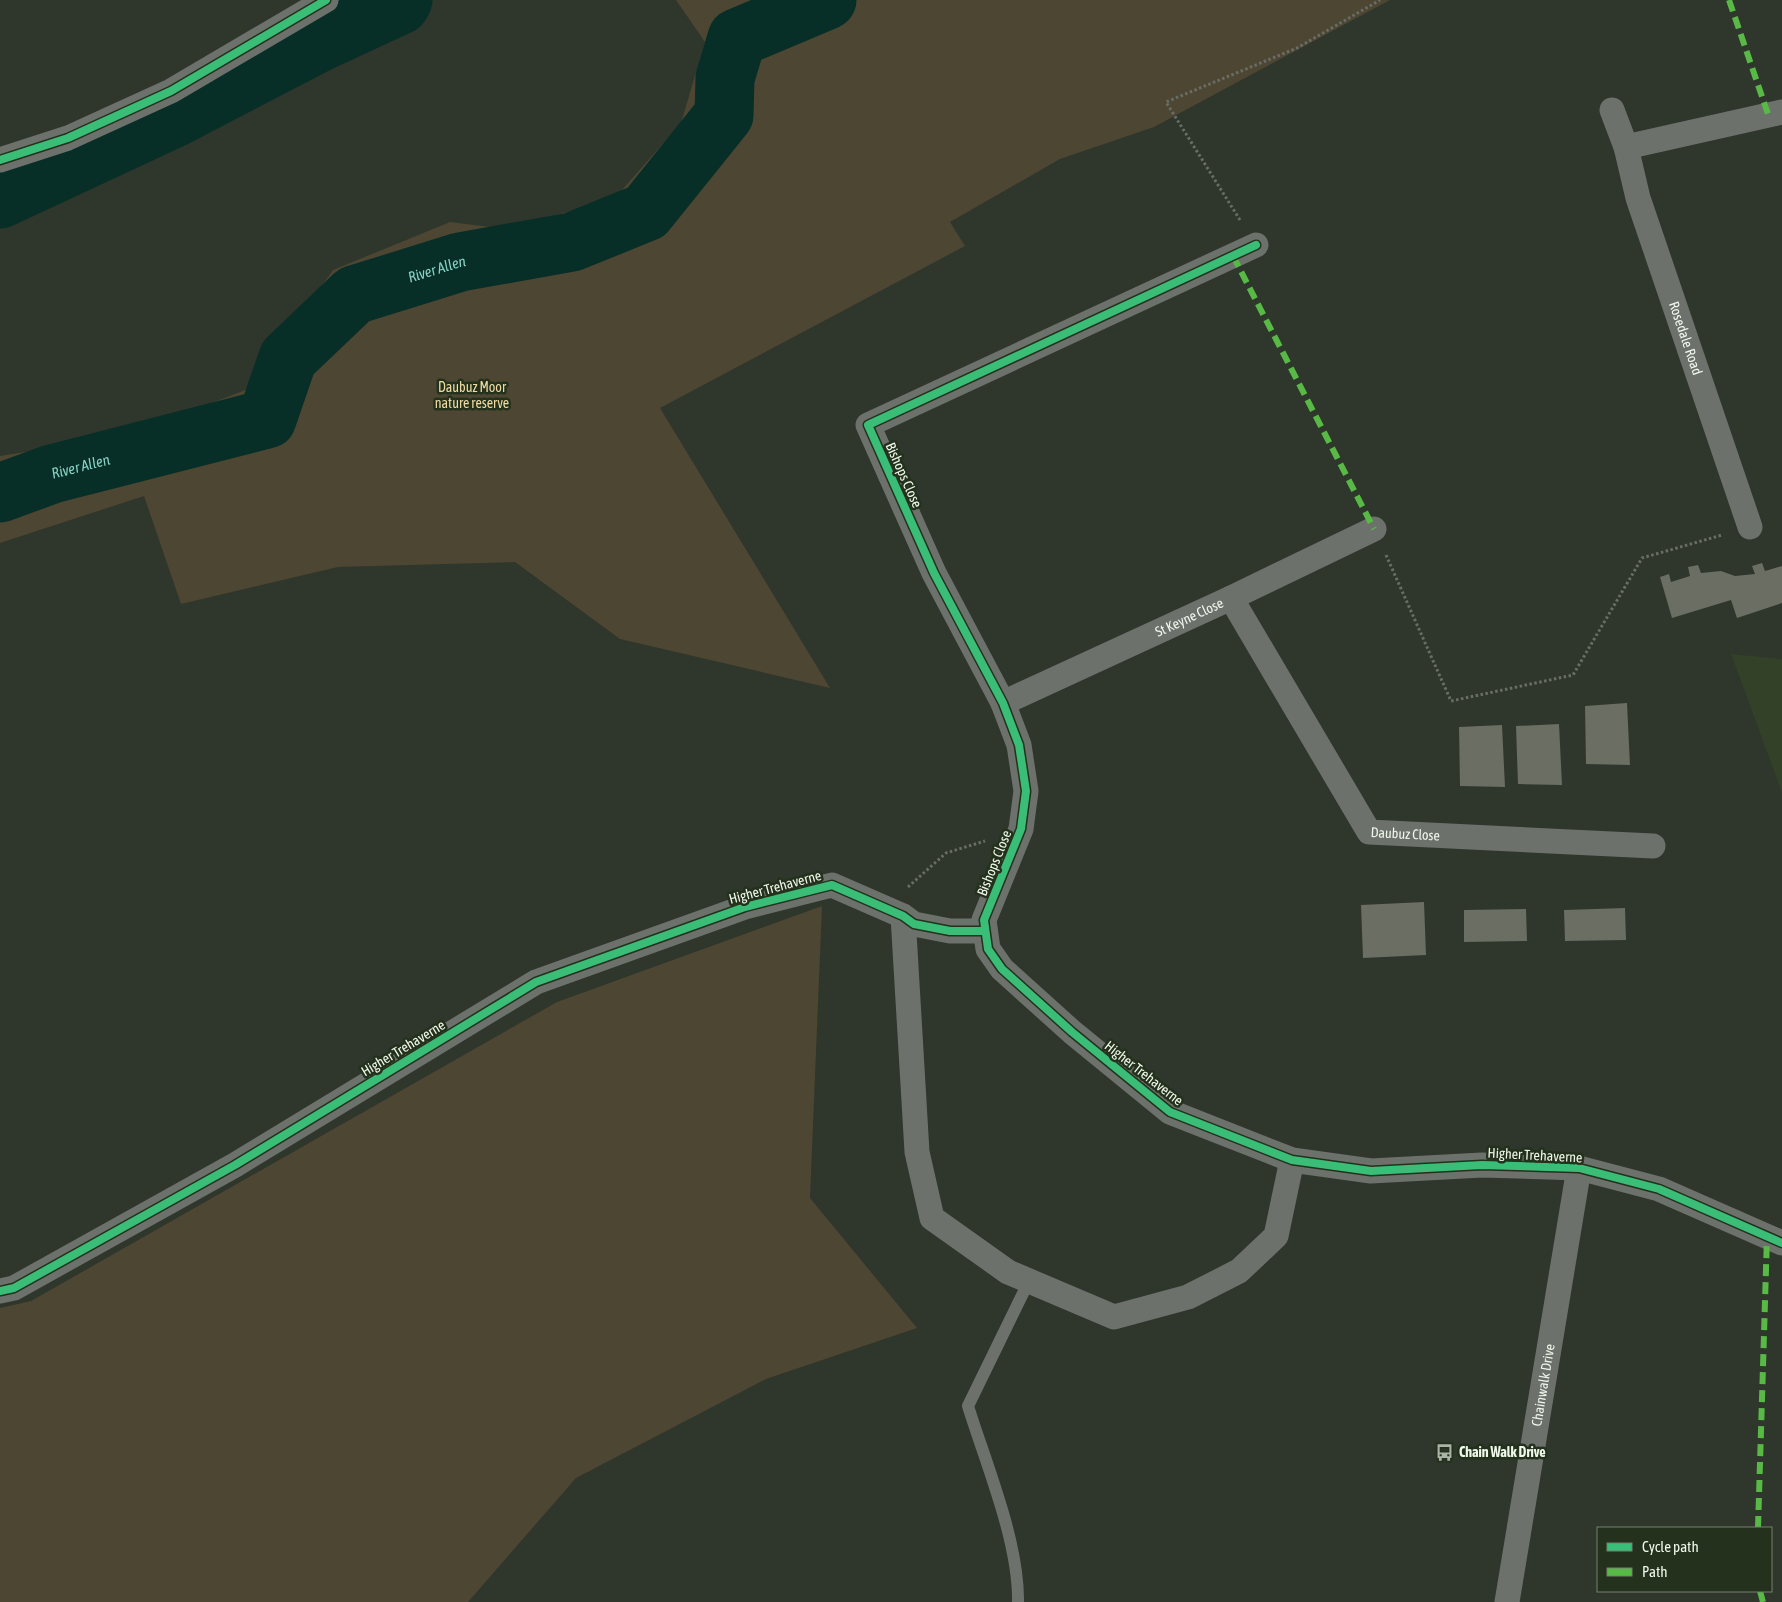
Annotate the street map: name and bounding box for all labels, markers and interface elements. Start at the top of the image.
water label: River Allen [406,252,467,286]
street label: Rosedale Road [1666,299,1706,377]
park label: Daubuz Moor nature reserve [435,379,509,411]
street label: Bishops Close [883,440,925,510]
water label: River Allen [50,451,112,482]
street label: St Keyne Close [1153,595,1226,640]
street label: Daubuz Close [1370,824,1440,843]
street label: Bishops Close [974,828,1014,898]
street label: Higher Trehaverne [727,867,823,907]
street label: Higher Trehaverne [358,1017,448,1079]
street label: Higher Trehaverne [1102,1037,1186,1109]
street label: Higher Trehaverne [1487,1145,1583,1165]
street label: Chainwalk Drive [1528,1343,1558,1427]
bus stop icon: Chain Walk Drive [1435,1442,1455,1462]
place label: Chain Walk Drive [1459,1444,1546,1460]
legend [1597,1527,1772,1592]
text: Cycle path [1642,1538,1699,1555]
text: Path [1642,1563,1668,1580]

